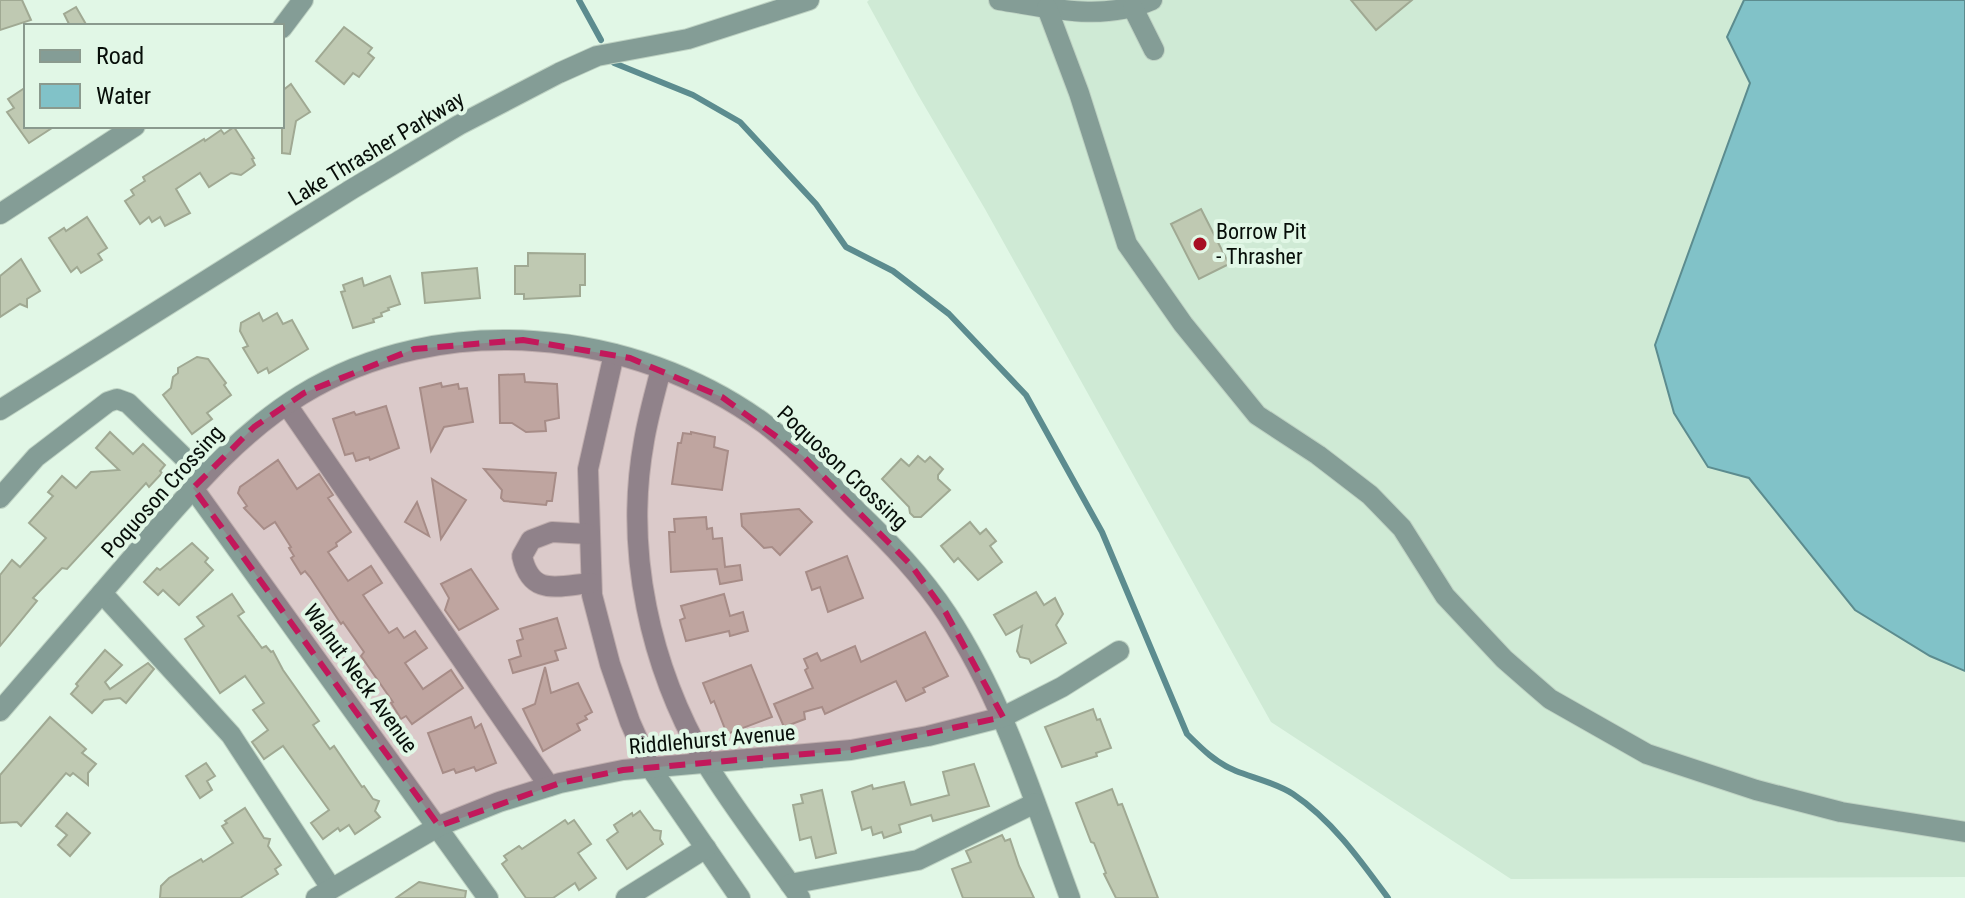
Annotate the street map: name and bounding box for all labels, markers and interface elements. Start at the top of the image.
legend [24,24,284,128]
text: Road [96,42,144,70]
text: Water [96,82,151,110]
street label: Lake Thrasher Parkway [284,86,469,211]
place label: Borrow Pit - Thrasher [1216,219,1306,269]
marker: Borrow Pit - Thrasher [1191,235,1209,253]
street label: Poquoson Crossing [772,401,913,534]
street label: Poquoson Crossing [96,420,228,563]
street label: Walnut Neck Avenue [298,599,423,757]
street label: Riddlehurst Avenue [628,720,796,759]

